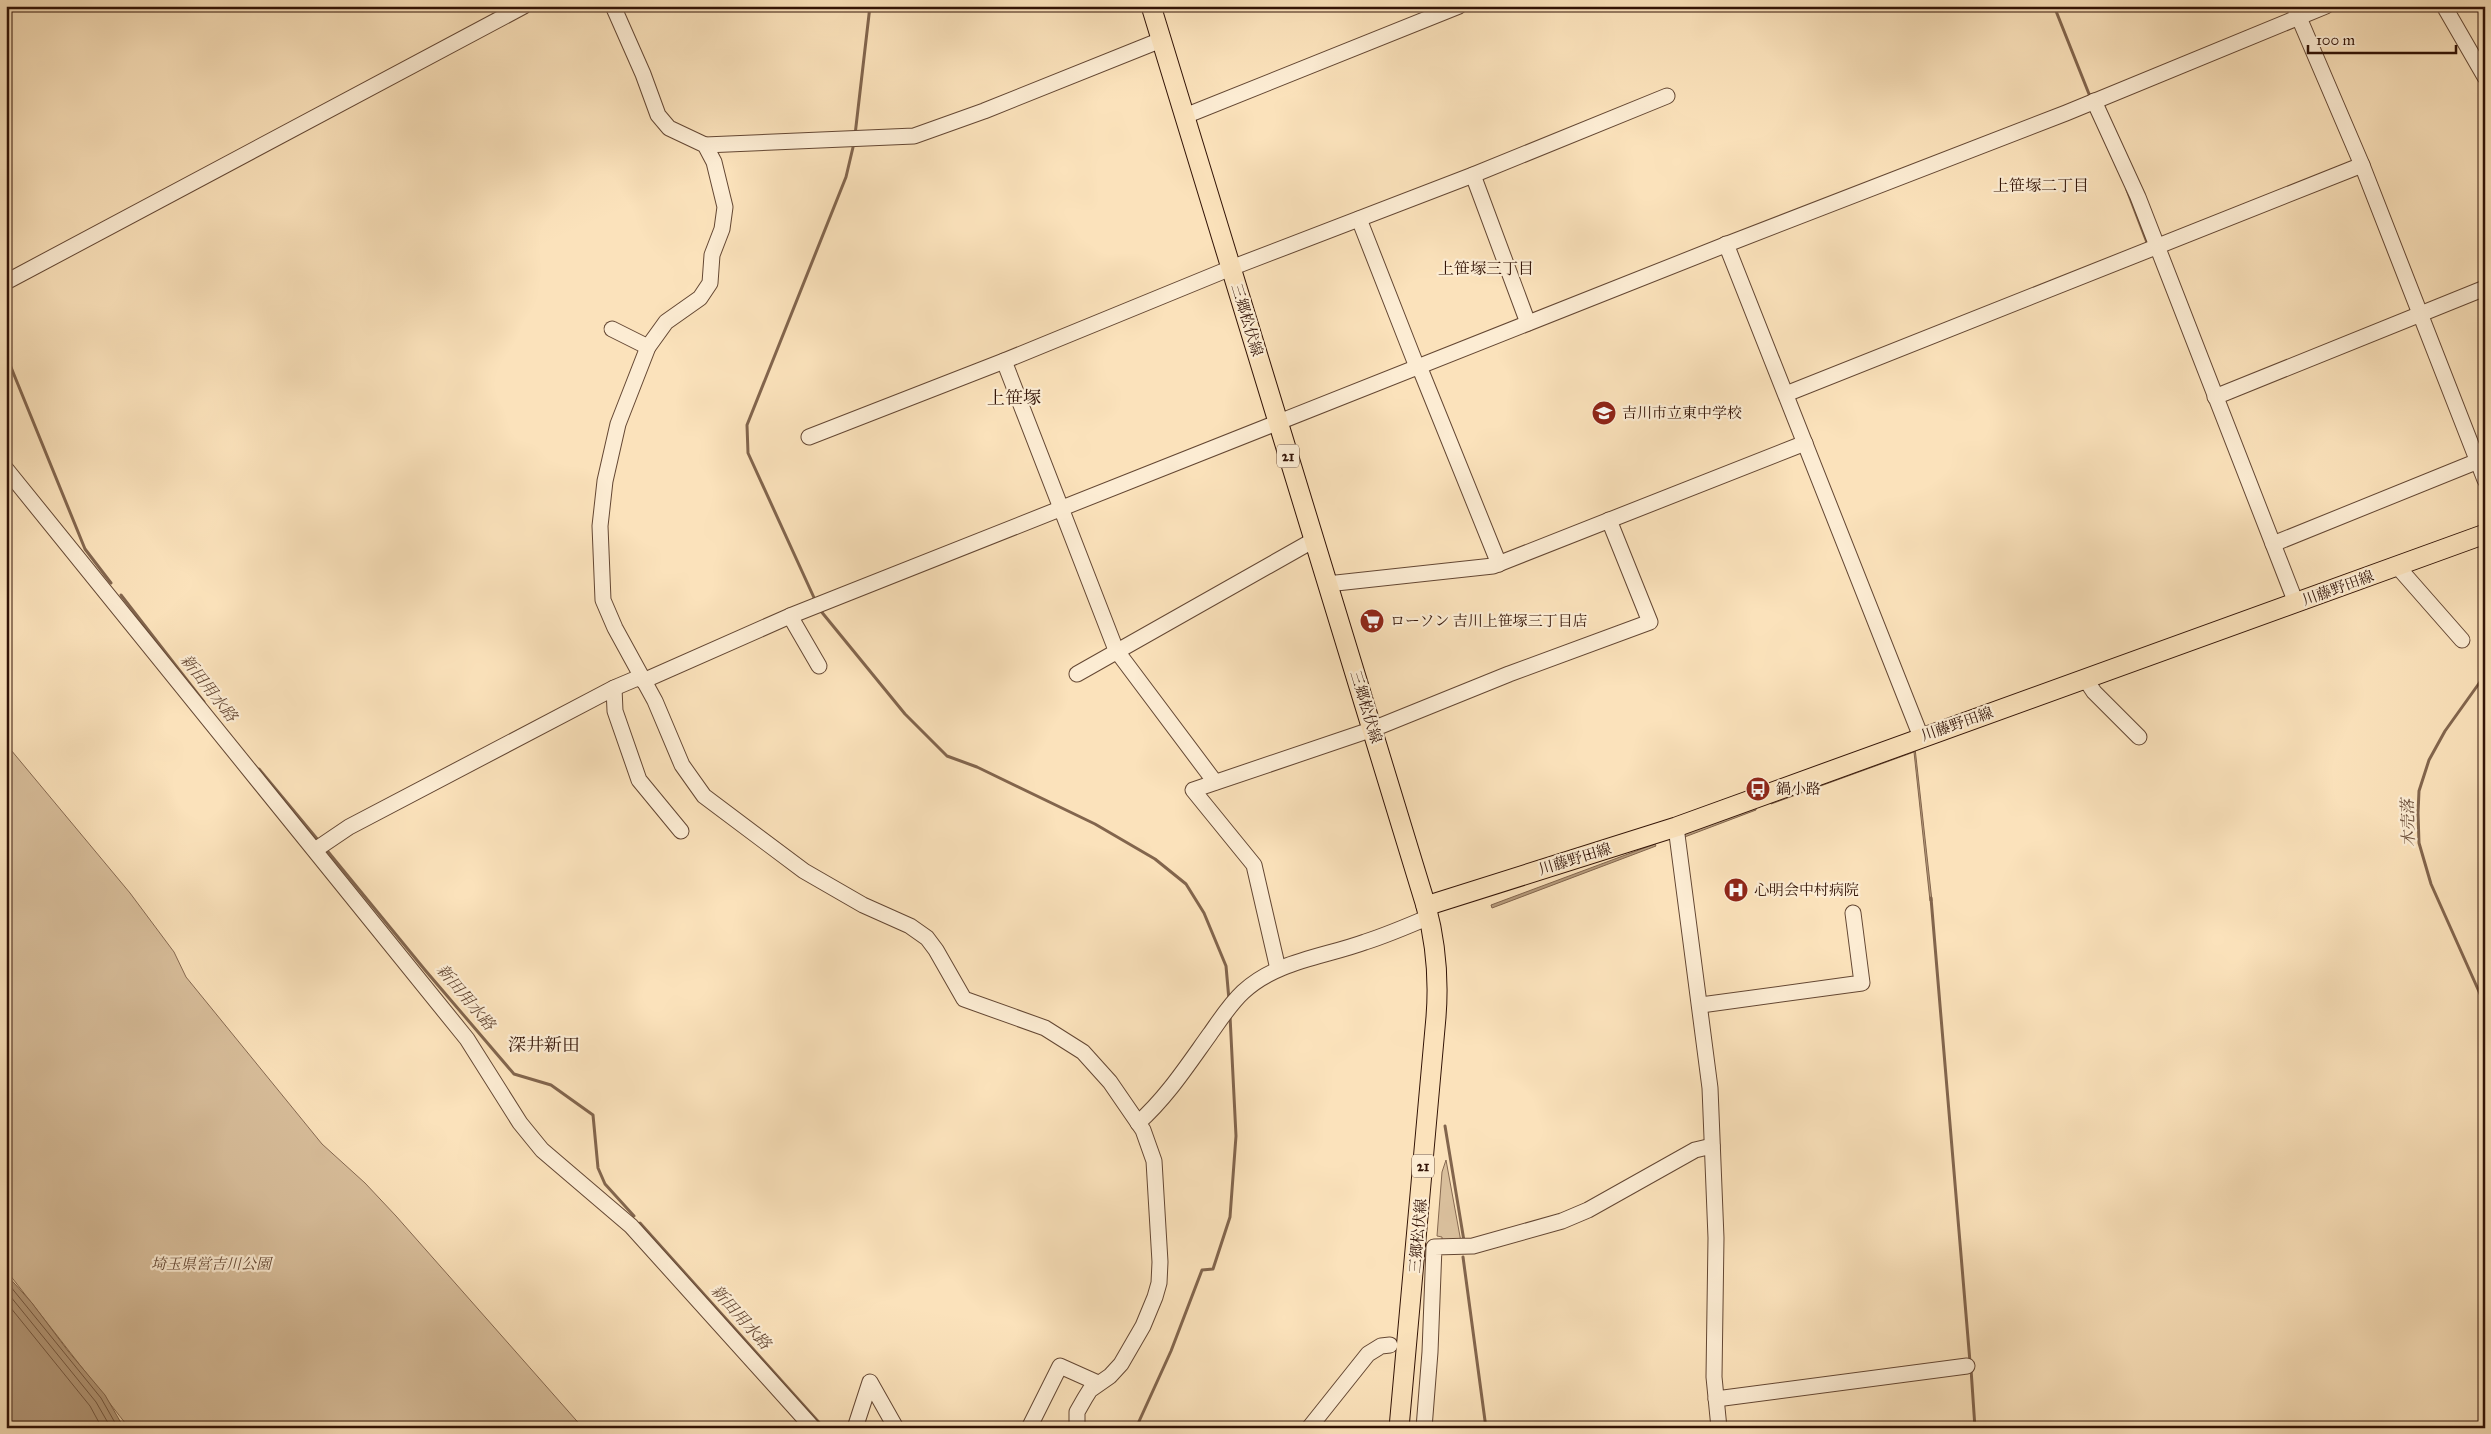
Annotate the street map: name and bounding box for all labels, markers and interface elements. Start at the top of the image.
scale bar [2308,22,2456,54]
text: 100 m [2316,31,2356,49]
district label: 上笹塚二丁目 [1993,176,2089,195]
district label: 上笹塚三丁目 [1438,259,1534,278]
street label: 三郷松伏線 [1227,281,1267,359]
district label: 上笹塚 [987,387,1041,409]
school or university icon: 吉川市立東中学校 [1591,400,1617,426]
place label: 吉川市立東中学校 [1622,404,1742,422]
road number: 21 [1277,444,1299,468]
street label: 川藤野田線 [2300,567,2376,609]
supermarket icon: ローソン 吉川上笹塚三丁目店 [1359,608,1385,634]
place label: ローソン 吉川上笹塚三丁目店 [1390,612,1588,630]
water label: 新田用水路 [177,651,242,726]
street label: 三郷松伏線 [1346,668,1386,746]
street label: 川藤野田線 [1919,703,1995,745]
bus stop icon: 鍋小路 [1745,776,1771,802]
place label: 鍋小路 [1776,780,1821,798]
water label: 木売落 [2398,796,2418,847]
street label: 川藤野田線 [1536,839,1614,879]
hospital icon: 心明会中村病院 [1723,877,1749,903]
place label: 心明会中村病院 [1754,881,1859,899]
water label: 新田用水路 [433,960,500,1035]
district label: 深井新田 [508,1034,580,1056]
road number: 21 [1412,1154,1434,1178]
street label: 三郷松伏線 [1406,1198,1430,1274]
park label: 埼玉県営吉川公園 [151,1255,274,1273]
water label: 新田用水路 [707,1281,775,1354]

